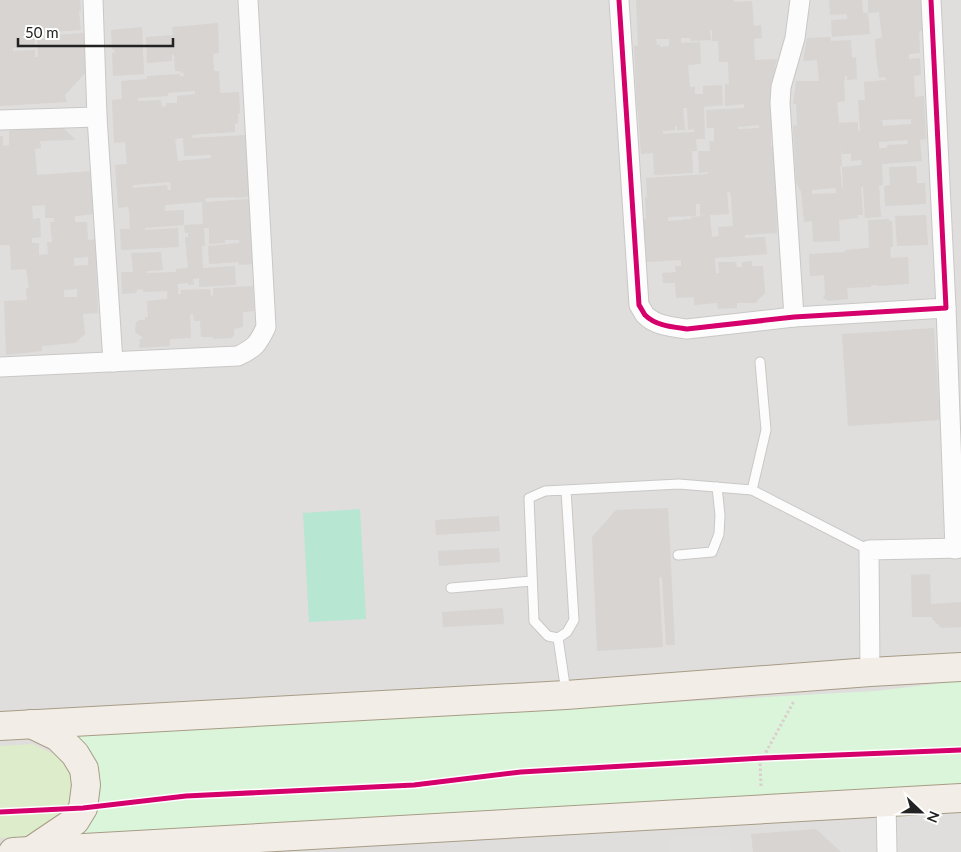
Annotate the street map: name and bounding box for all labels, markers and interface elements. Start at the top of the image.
scale bar [18,15,172,47]
text: 50 m [25,23,59,41]
north arrow [896,787,946,837]
text: N [924,809,943,825]

